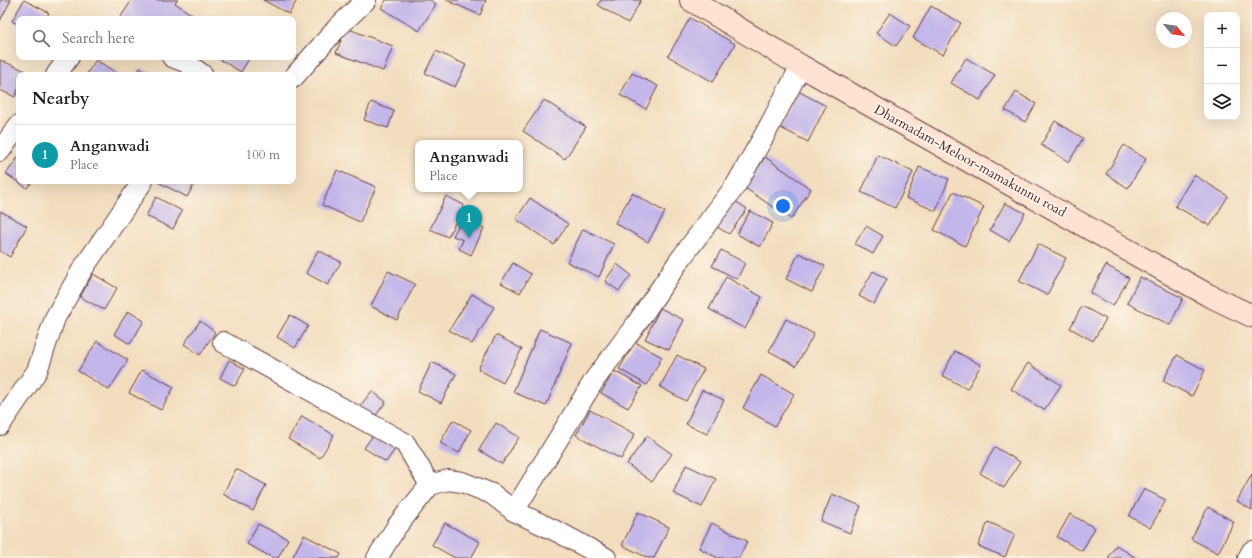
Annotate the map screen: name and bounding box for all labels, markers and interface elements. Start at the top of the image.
north arrow [1156,12,1192,48]
map controls [1204,12,1240,120]
button: + [1204,12,1240,48]
search box [16,16,296,60]
icon: search [30,27,52,49]
text: Search here [62,28,135,48]
button: − [1204,48,1240,84]
button: layers [1204,84,1240,120]
text: Nearby [32,87,89,110]
street label: Dharmadam-Meloor-mamakunnu road [871,101,1069,222]
text: Anganwadi [70,136,149,156]
popup [415,140,523,192]
text: 1 [42,146,48,164]
text: 100 m [246,146,280,164]
text: Anganwadi [429,147,509,167]
text: Place [70,156,98,174]
text: Place [429,167,458,185]
your location [773,196,793,216]
pin: 1 [456,205,482,238]

